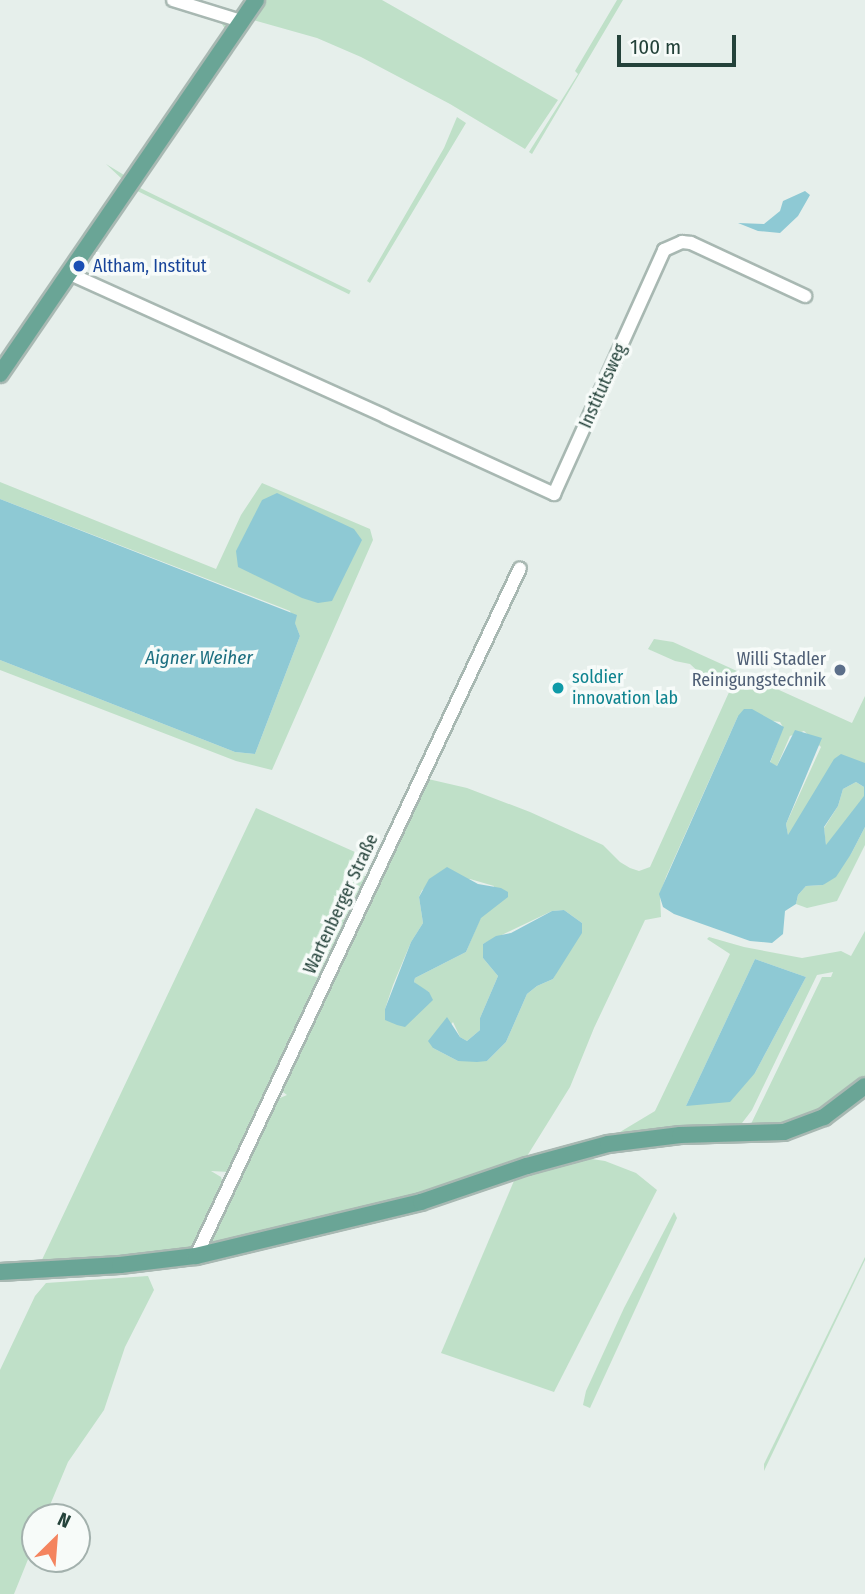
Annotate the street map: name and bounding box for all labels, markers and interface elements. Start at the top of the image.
scale bar [620,21,739,65]
text: 100 m [630,34,681,60]
place label: Altham, Institut [93,255,207,277]
marker: Altham, Institut [71,258,87,274]
street label: Institutsweg [575,340,631,432]
water label: Aigner Weiher [145,647,253,669]
place label: Willi Stadler Reinigungstechnik [692,649,826,692]
marker: Willi Stadler Reinigungstechnik [832,662,848,678]
place label: soldier innovation lab [572,667,678,710]
marker: soldier innovation lab [550,680,566,696]
street label: Wartenberger Straße [299,831,383,977]
north arrow [21,1503,91,1573]
text: N [54,1507,74,1533]

